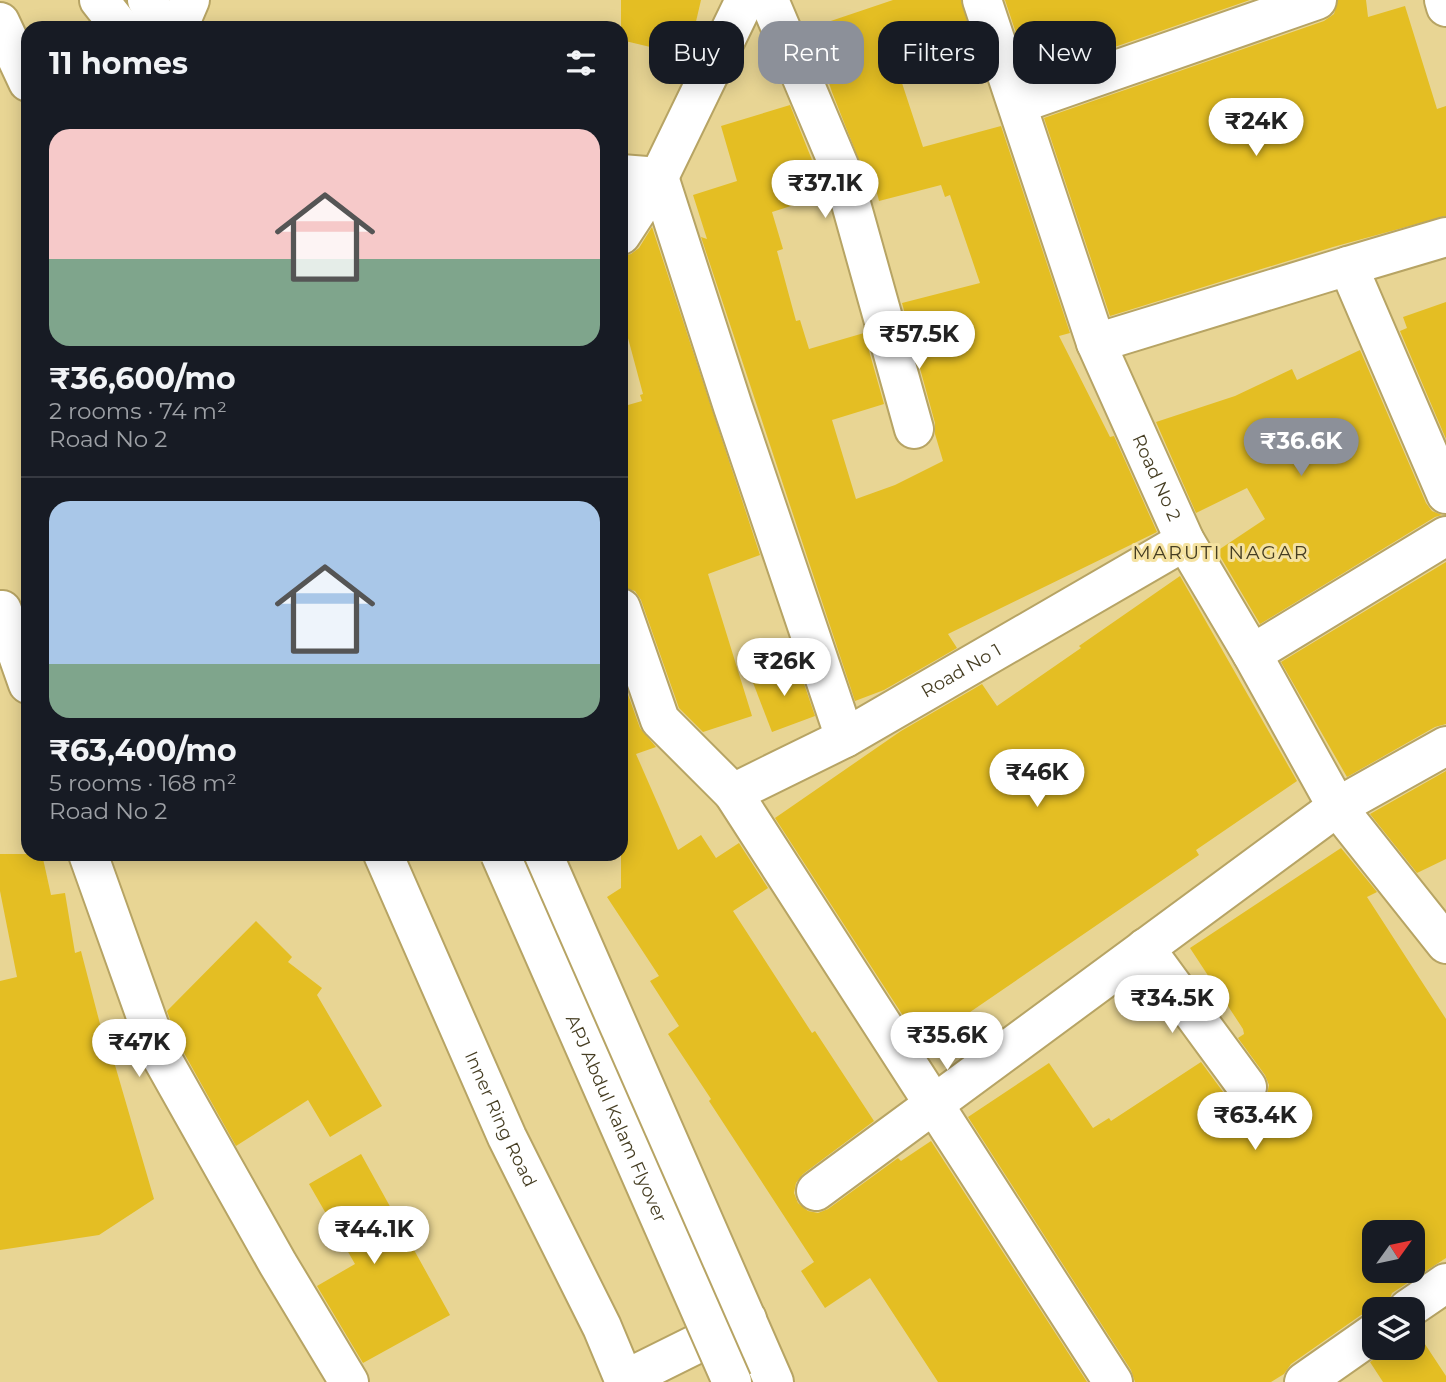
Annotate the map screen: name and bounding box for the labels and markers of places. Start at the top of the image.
pin: ₹24K [1215,99,1297,158]
pin: ₹37.1K [768,160,882,220]
pin: ₹57.5K [862,312,976,371]
pin: ₹36.6K [1244,419,1358,478]
pin: ₹26K [743,638,825,698]
pin: ₹46K [996,750,1078,809]
pin: ₹34.5K [1115,976,1229,1035]
pin: ₹35.6K [890,1012,1004,1072]
pin: ₹47K [98,1020,180,1079]
pin: ₹63.4K [1198,1092,1312,1152]
pin: ₹44.1K [317,1206,431,1266]

